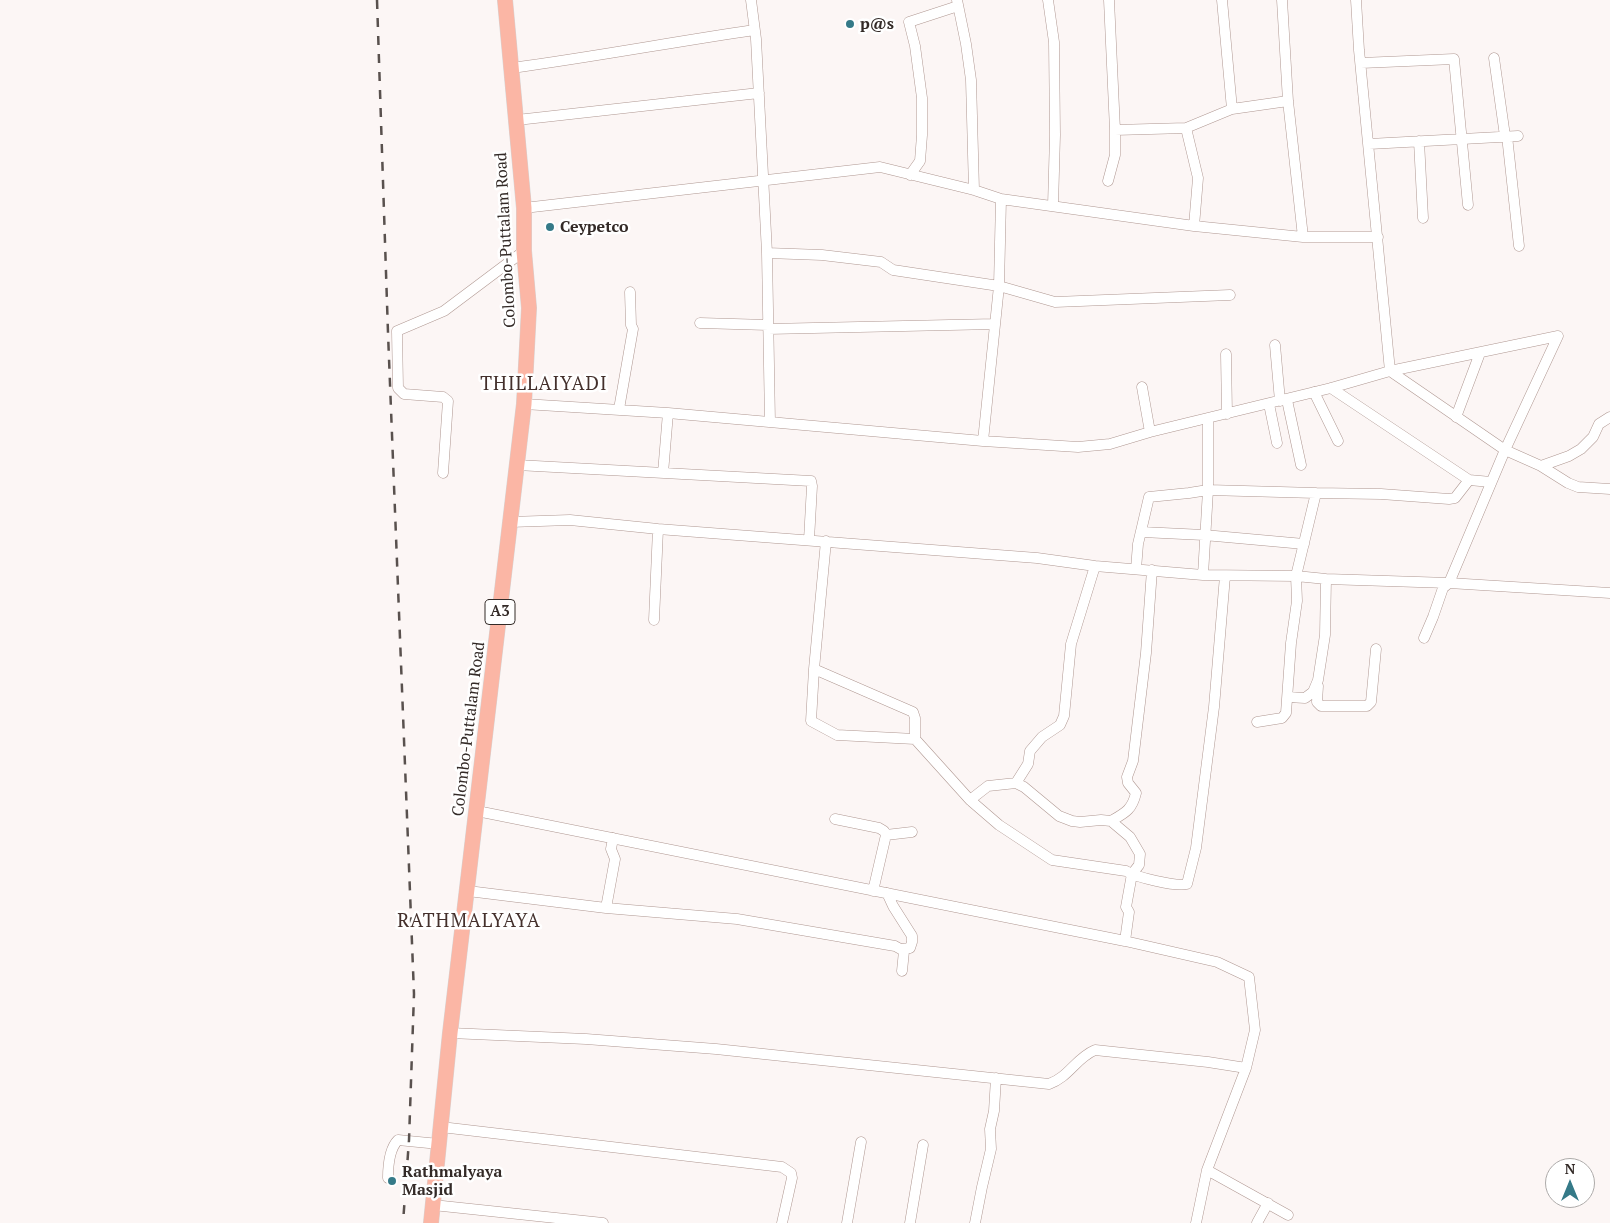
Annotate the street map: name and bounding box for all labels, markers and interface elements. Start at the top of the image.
place label: p@s [860,14,894,34]
marker: p@s [844,18,856,30]
street label: Colombo-Puttalam Road [492,152,520,328]
place label: Ceypetco [560,217,629,237]
marker: Ceypetco [544,221,556,233]
district label: THILLAIYADI [479,374,609,396]
road number: A3 [485,600,515,624]
street label: Colombo-Puttalam Road [449,641,489,817]
district label: RATHMALYAYA [396,911,542,933]
north arrow [1545,1158,1595,1208]
text: N [1565,1159,1575,1178]
place label: Rathmalyaya Masjid [402,1162,502,1200]
marker: Rathmalyaya Masjid [386,1175,398,1187]

